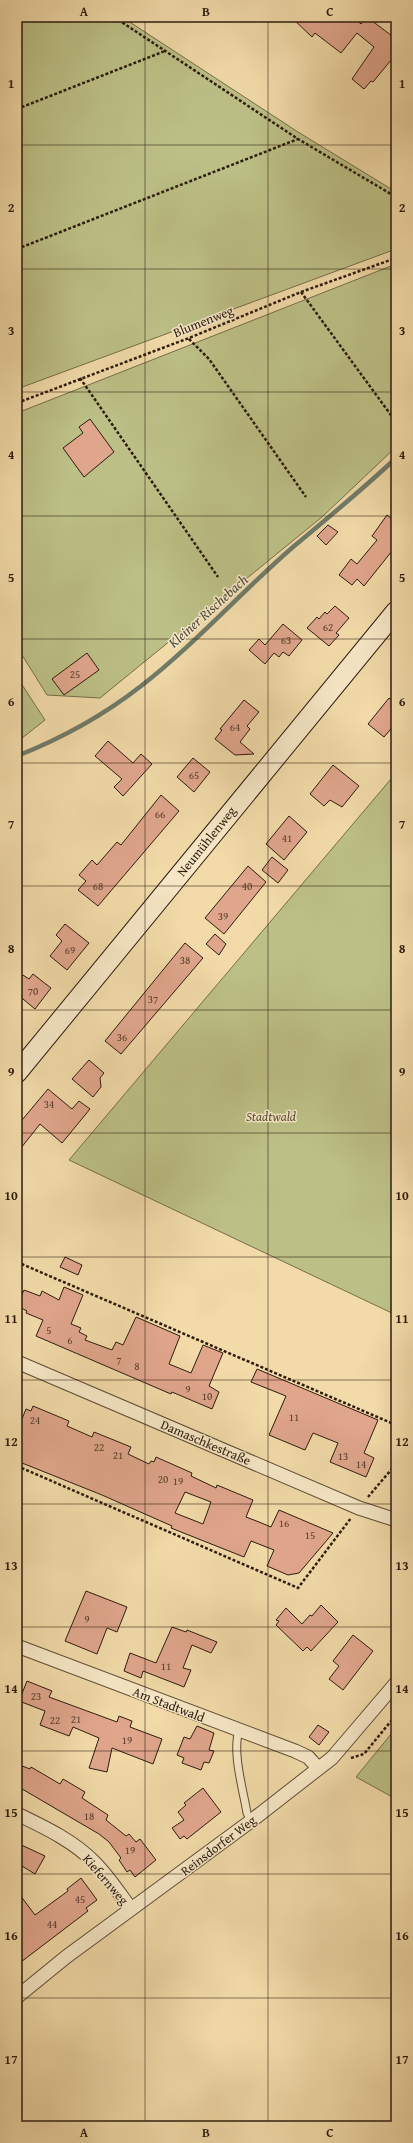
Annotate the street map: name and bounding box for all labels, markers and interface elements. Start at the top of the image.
text: A [80,2,89,21]
text: B [202,2,210,21]
text: C [326,2,334,21]
text: 1 [8,74,14,93]
text: 1 [399,74,405,93]
text: 2 [8,198,15,217]
text: 2 [399,198,406,217]
street label: Blumenweg [170,301,237,342]
text: 3 [8,321,14,340]
text: 3 [399,321,405,340]
text: 4 [8,445,15,464]
text: 4 [399,445,406,464]
text: 5 [8,568,15,587]
text: 5 [399,568,406,587]
water label: Kleiner Rischebach [163,570,252,653]
house number: 62 [323,619,333,635]
house number: 63 [281,632,291,648]
house number: 25 [70,666,80,682]
text: 6 [8,692,15,711]
text: 6 [399,692,406,711]
house number: 64 [230,719,240,735]
house number: 65 [189,767,199,783]
street label: Neumühlenweg [172,802,241,880]
house number: 66 [155,806,165,822]
text: 7 [8,815,15,834]
text: 7 [399,815,406,834]
house number: 41 [282,830,292,846]
house number: 68 [93,878,103,894]
house number: 40 [242,878,252,894]
house number: 39 [218,908,228,924]
text: 8 [8,939,15,958]
text: 8 [399,939,406,958]
house number: 69 [65,942,75,958]
house number: 38 [180,952,190,968]
house number: 70 [28,983,38,999]
house number: 37 [148,991,158,1007]
house number: 36 [117,1029,127,1045]
text: 9 [8,1062,15,1081]
text: 9 [399,1062,406,1081]
house number: 34 [44,1096,54,1112]
park label: Stadtwald [246,1107,296,1126]
text: 10 [4,1186,18,1205]
text: 10 [395,1186,409,1205]
text: 11 [4,1309,18,1328]
text: 11 [395,1309,409,1328]
house number: 5 [46,1322,52,1338]
house number: 6 [67,1332,73,1348]
house number: 7 [116,1352,122,1368]
house number: 8 [134,1358,140,1374]
house number: 9 [185,1381,191,1397]
house number: 10 [202,1388,212,1404]
house number: 11 [289,1409,299,1425]
house number: 24 [30,1412,40,1428]
street label: Damaschkestraße [158,1415,254,1470]
text: 12 [4,1432,18,1451]
text: 12 [395,1432,409,1451]
house number: 22 [94,1439,104,1455]
house number: 21 [113,1447,123,1463]
house number: 13 [338,1448,348,1464]
house number: 14 [356,1456,366,1472]
house number: 20 [158,1471,168,1487]
house number: 19 [173,1473,183,1489]
house number: 16 [279,1515,289,1531]
house number: 15 [305,1527,315,1543]
text: 13 [4,1556,18,1575]
text: 13 [395,1556,409,1575]
house number: 9 [84,1611,90,1627]
house number: 11 [161,1658,171,1674]
text: 14 [4,1679,18,1698]
text: 14 [395,1679,409,1698]
street label: Am Stadtwald [130,1682,208,1727]
house number: 23 [31,1688,41,1704]
house number: 21 [71,1711,81,1727]
house number: 22 [50,1712,60,1728]
house number: 19 [122,1732,132,1748]
text: 15 [4,1803,18,1822]
text: 15 [395,1803,409,1822]
house number: 18 [84,1808,94,1824]
street label: Reinsdorfer Weg [177,1810,260,1880]
house number: 19 [125,1842,135,1858]
street label: Kiefernweg [78,1850,133,1909]
house number: 45 [75,1891,85,1907]
house number: 44 [47,1916,57,1932]
text: 16 [4,1926,18,1945]
text: 16 [395,1926,409,1945]
text: 17 [4,2050,18,2069]
text: 17 [395,2050,409,2069]
text: A [80,2123,89,2142]
text: B [202,2123,210,2142]
text: C [326,2123,334,2142]

